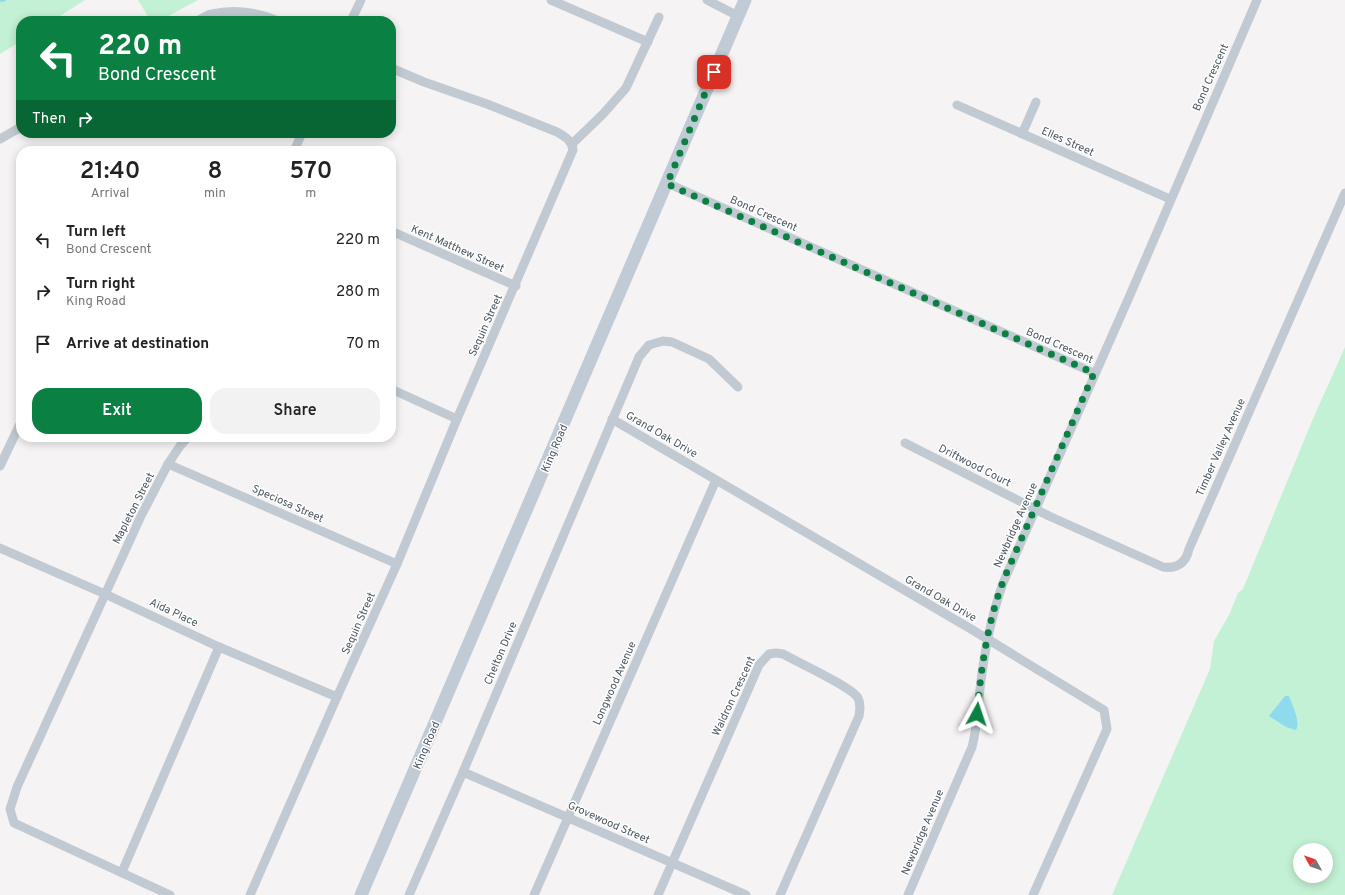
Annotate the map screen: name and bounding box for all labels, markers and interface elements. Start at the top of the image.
text: 220 m [98,29,182,65]
icon: left [32,32,84,84]
street label: Bond Crescent [1190,42,1232,113]
pin [697,55,731,89]
icon: arrive [703,61,725,83]
text: Bond Crescent [98,64,216,87]
icon: right [74,108,96,130]
text: Then [32,110,66,129]
street label: Elles Street [1039,124,1096,160]
text: 21:40 [80,157,140,187]
text: 8 [207,157,222,187]
text: 570 [289,157,332,187]
text: Arrival [91,186,129,202]
text: min [204,186,226,202]
text: m [305,186,316,202]
street label: Bond Crescent [728,193,799,235]
street label: Kent Matthew Street [409,222,506,276]
text: Turn left [66,223,126,242]
icon: left [32,229,54,251]
text: 220 m [336,231,380,250]
text: Bond Crescent [66,242,151,258]
text: Turn right [66,275,135,294]
icon: right [32,281,54,303]
text: 280 m [336,283,380,302]
street label: Sequin Street [466,292,506,359]
text: King Road [66,294,126,310]
street label: Bond Crescent [1024,325,1095,367]
icon: arrive [32,333,54,355]
text: Arrive at destination [66,335,209,354]
text: 70 m [347,335,380,354]
button: Exit [32,388,202,434]
button: Share [210,388,380,434]
street label: Timber Valley Avenue [1193,396,1249,499]
street label: Grand Oak Drive [623,409,700,461]
street label: King Road [539,422,571,474]
street label: Driftwood Court [936,442,1013,490]
street label: Mapleton Street [110,470,158,547]
street label: Newbridge Avenue [991,481,1041,570]
street label: Speciosa Street [250,482,326,526]
street label: Grand Oak Drive [902,573,979,625]
street label: Sequin Street [339,590,379,657]
street label: Aida Place [147,596,200,630]
street label: Chelton Drive [481,620,521,687]
street label: Longwood Avenue [590,639,640,727]
street label: Waldron Crescent [709,654,759,739]
position arrow [956,693,998,735]
street label: King Road [411,719,443,771]
street label: Newbridge Avenue [899,787,947,877]
street label: Grovewood Street [565,799,652,847]
north arrow [1293,843,1333,883]
map controls [1293,843,1333,883]

